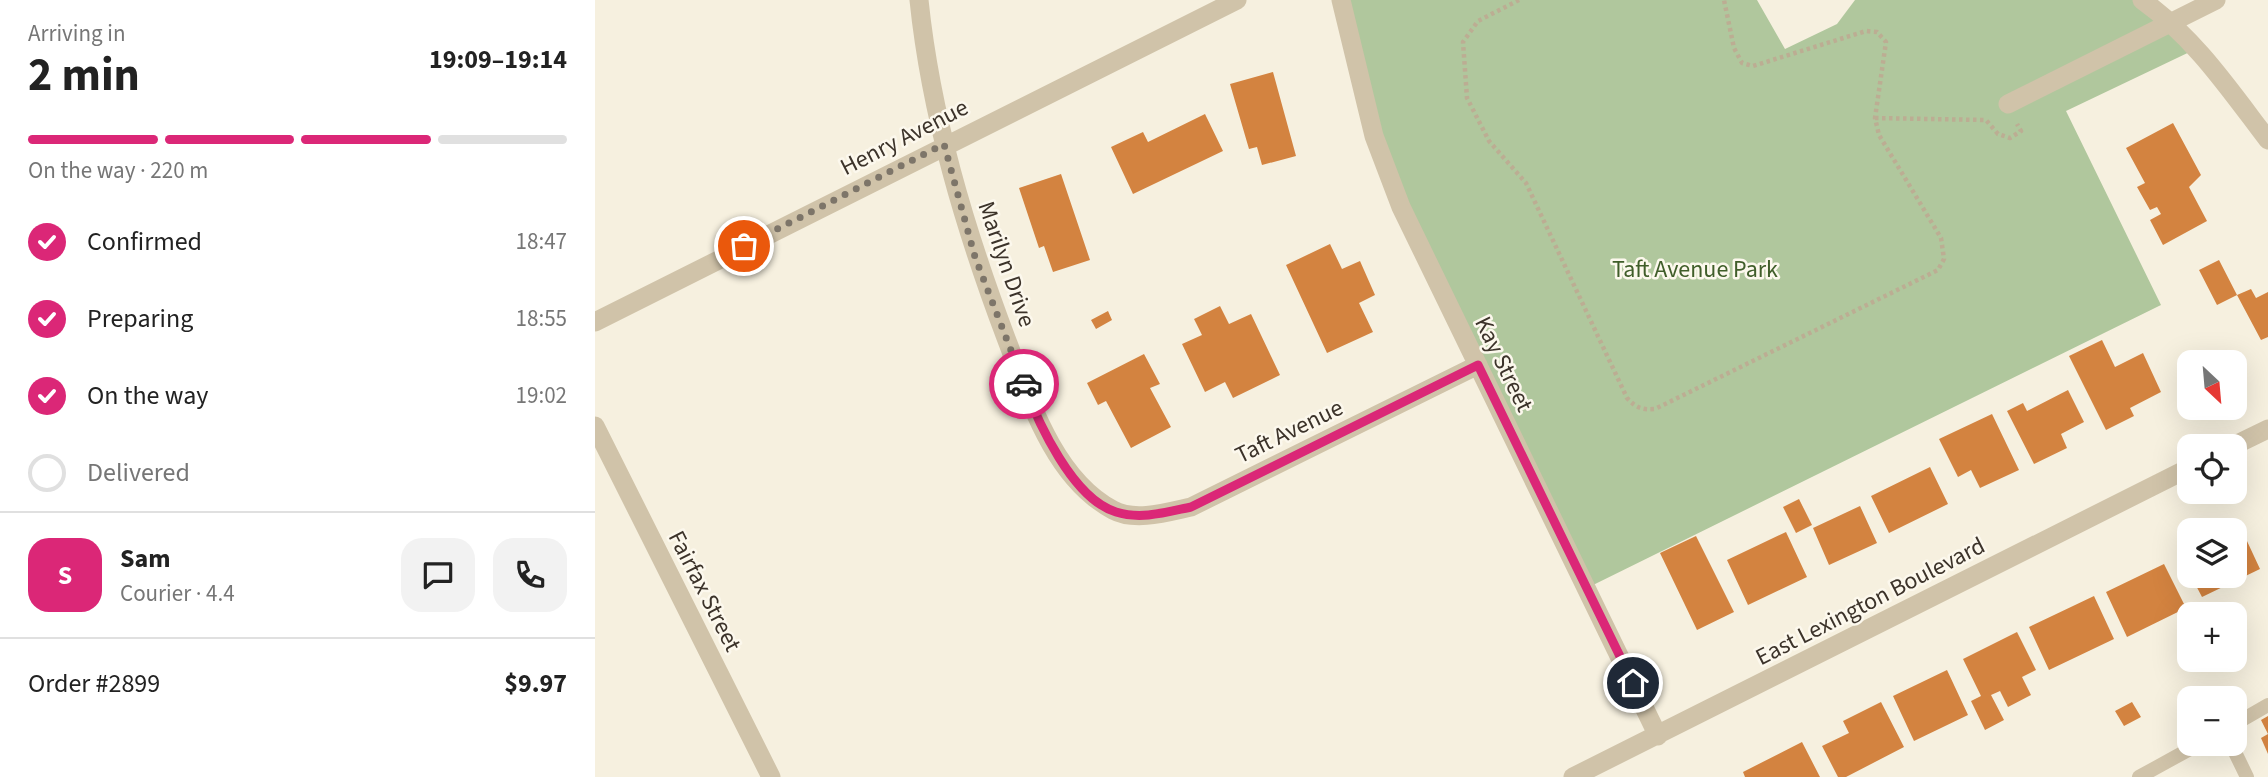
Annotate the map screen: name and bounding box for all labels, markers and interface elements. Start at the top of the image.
text: Arriving in [28,17,126,50]
text: 19:09–19:14 [429,41,567,78]
text: 2 min [28,43,140,108]
street label: Henry Avenue [834,90,974,185]
text: On the way · 220 m [28,154,208,187]
street label: Marilyn Drive [969,197,1044,332]
pin [714,216,774,276]
icon: check [28,223,66,261]
text: Confirmed [87,223,202,260]
text: 18:47 [516,225,567,258]
icon: bag [725,227,763,265]
park label: Taft Avenue Park [1612,252,1778,287]
icon: check [28,300,66,338]
text: Preparing [87,300,193,337]
text: 18:55 [516,302,567,335]
street label: Kay Street [1465,311,1542,418]
courier [989,349,1059,419]
north arrow [2177,350,2247,420]
map controls [2177,350,2247,756]
icon: car [1005,365,1043,403]
icon: check [28,377,66,415]
text: On the way [87,377,208,414]
text: 19:02 [516,379,567,412]
street label: Taft Avenue [1229,390,1349,473]
button: locate [2177,434,2247,504]
text: Delivered [87,454,190,491]
button: layers [2177,518,2247,588]
street label: Fairfax Street [659,525,750,658]
street label: East Lexington Boulevard [1749,528,1991,675]
button: chat [401,538,475,612]
button: phone [493,538,567,612]
text: Sam [120,540,170,577]
text: S [58,557,72,594]
text: Courier · 4.4 [120,577,235,610]
button: + [2177,602,2247,672]
pin [1603,653,1663,713]
icon: home [1614,664,1652,702]
text: Order #2899 [28,665,160,702]
text: $9.97 [504,665,567,702]
button: − [2177,686,2247,756]

